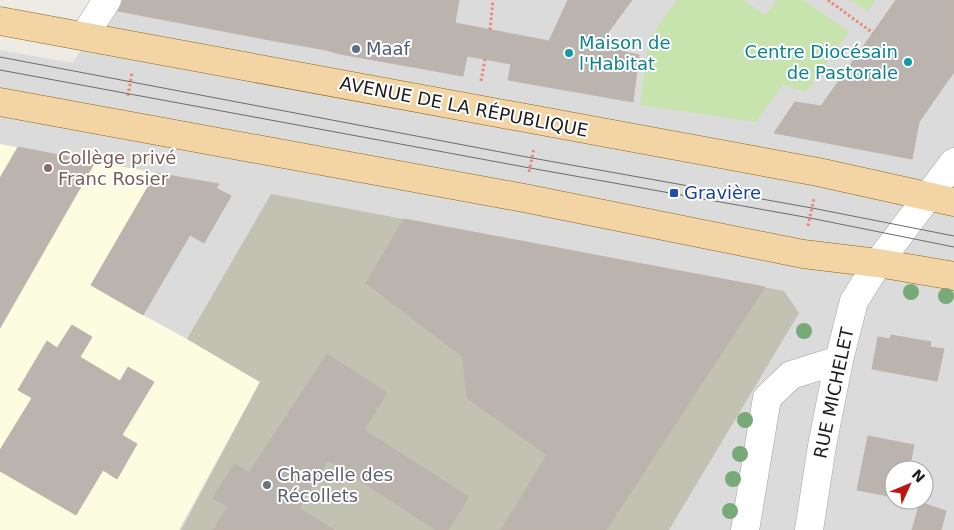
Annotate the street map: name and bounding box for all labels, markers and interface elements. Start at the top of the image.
place label: Maison de l'Habitat [579,32,671,74]
place label: Maaf [366,38,411,59]
place label: Centre Diocésain de Pastorale [744,41,898,83]
marker: Maaf [350,43,362,55]
marker: Maison de l'Habitat [563,47,575,59]
marker: Centre Diocésain de Pastorale [902,56,914,68]
street label: AVENUE DE LA RÉPUBLIQUE [338,72,590,141]
place label: Collège privé Franc Rosier [58,147,176,189]
marker: Collège privé Franc Rosier [42,162,54,174]
place label: Gravière [684,182,761,203]
marker: Gravière [668,187,680,199]
street label: RUE MICHELET [809,324,858,460]
north arrow [884,460,934,510]
place label: Chapelle des Récollets [277,464,393,506]
text: N [909,466,928,486]
marker: Chapelle des Récollets [261,479,273,491]

